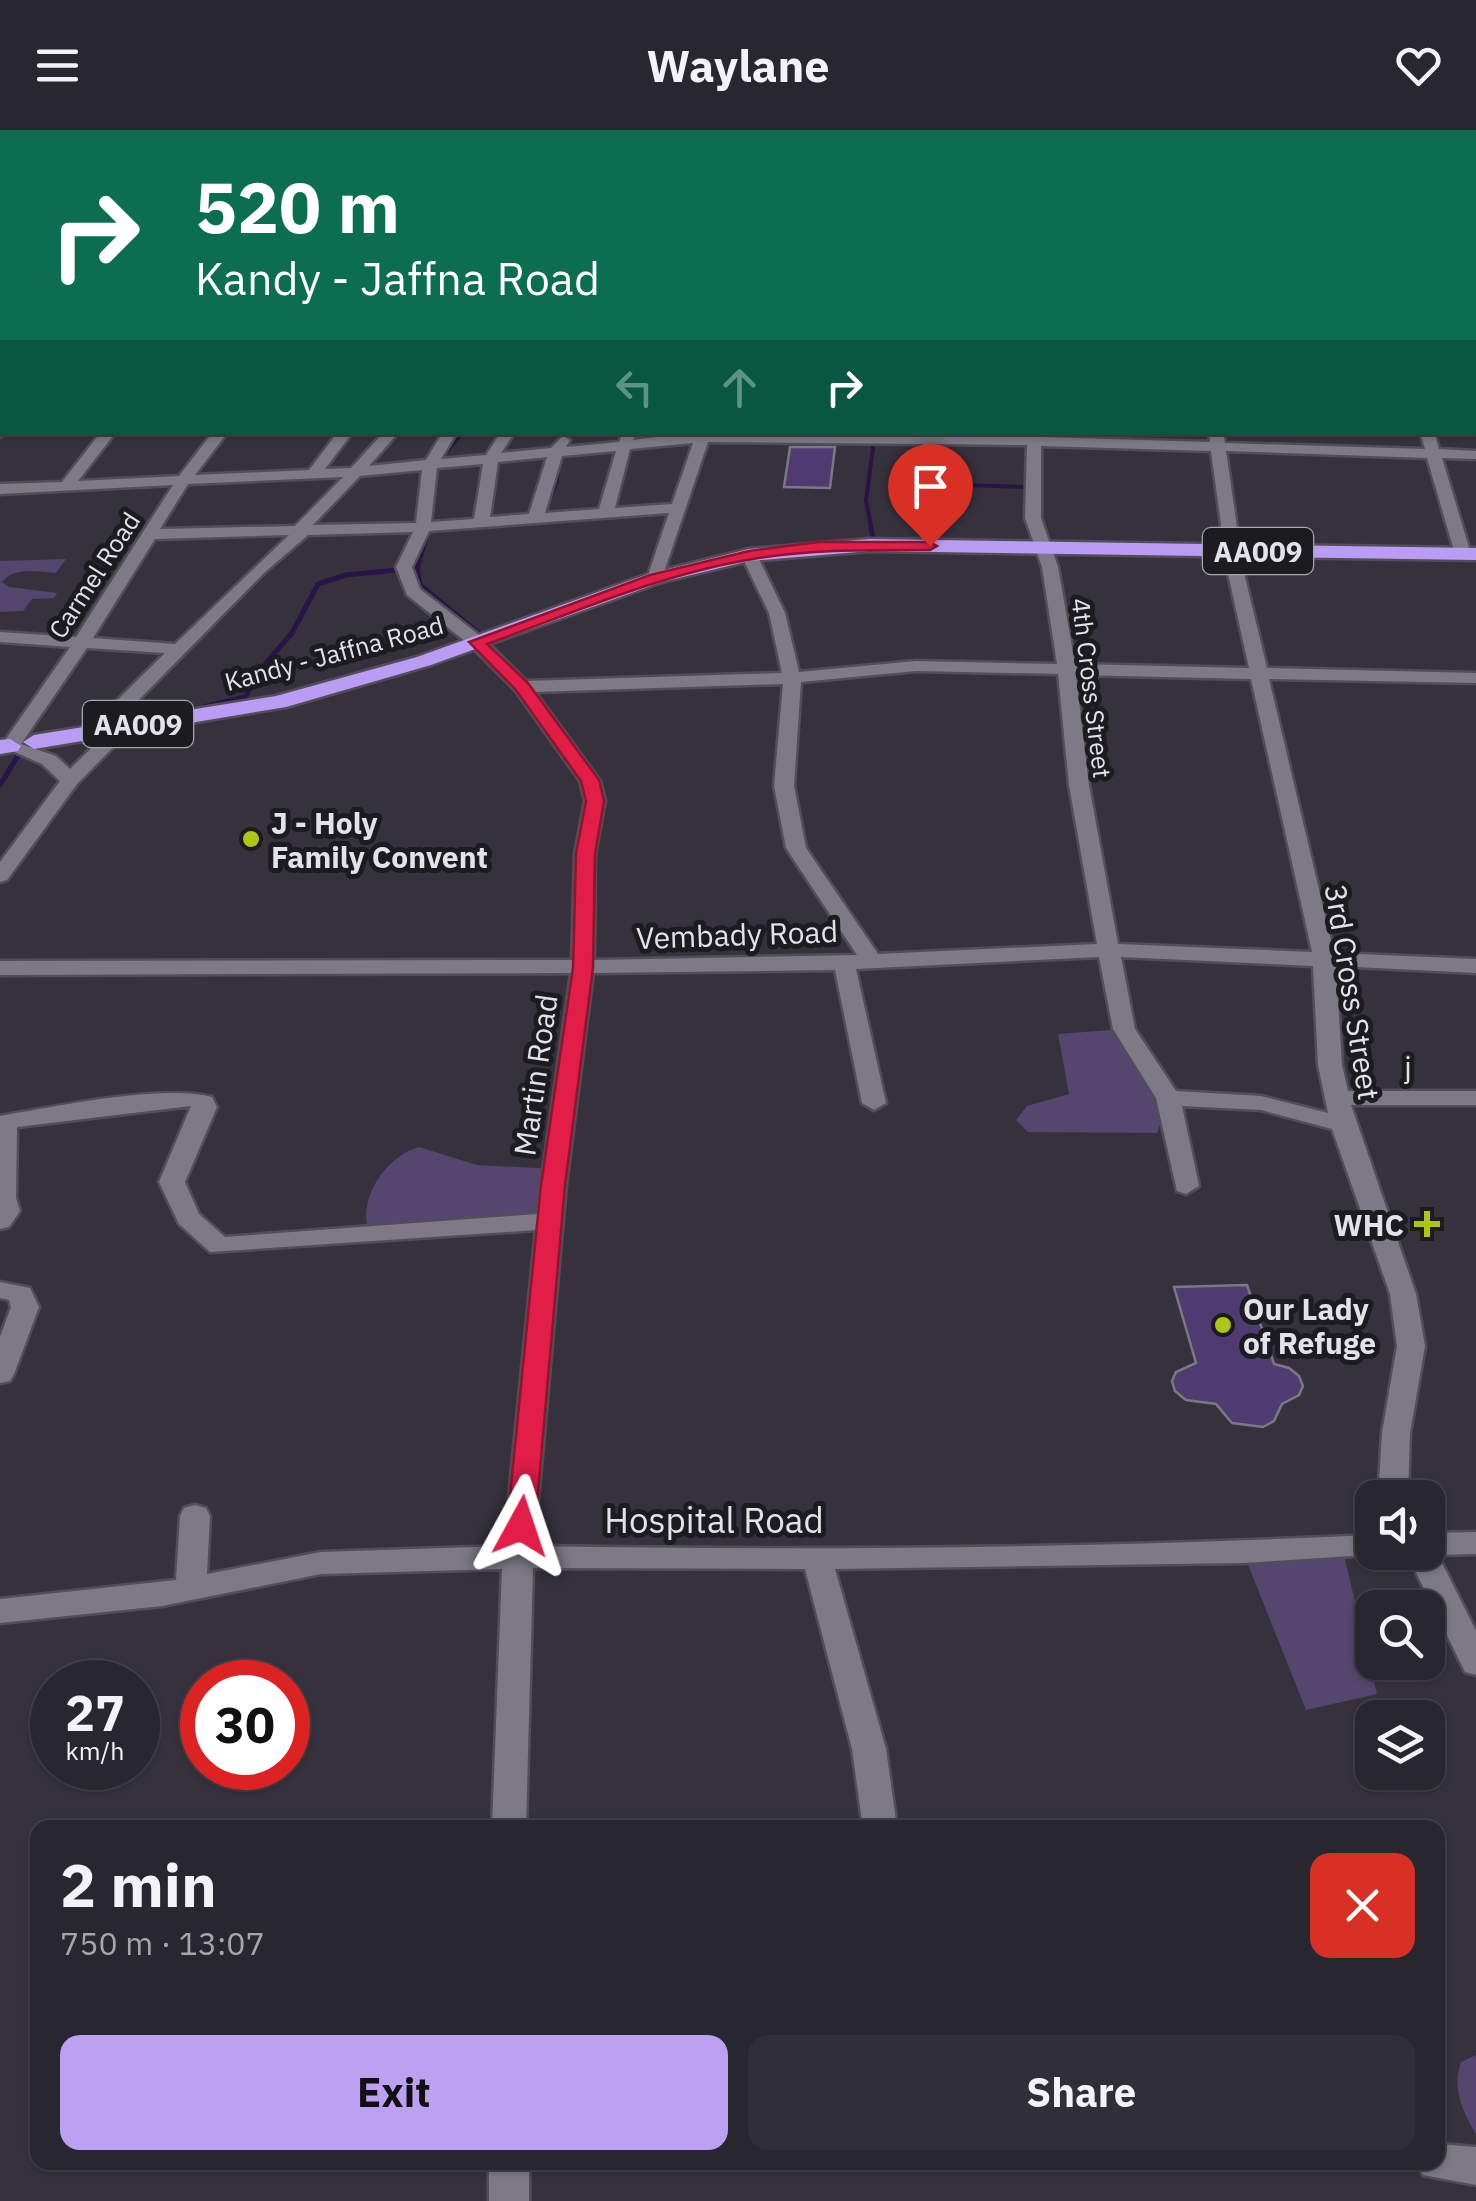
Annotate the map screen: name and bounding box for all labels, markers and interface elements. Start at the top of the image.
text: Waylane [646,36,830,94]
icon: menu [30,38,85,93]
icon: heart [1391,38,1446,93]
text: 520 m [195,161,400,252]
icon: right [30,170,160,300]
text: Kandy - Jaffna Road [195,249,600,307]
icon: left [607,360,662,415]
icon: ahead [712,360,767,415]
icon: right [817,360,872,415]
pin [888,444,973,547]
icon: arrive [903,459,958,514]
street label: Carmel Road [41,506,147,644]
road number: AA009 [1203,528,1313,574]
street label: 4th Cross Street [1065,596,1119,780]
street label: Kandy - Jaffna Road [221,608,447,698]
road number: AA009 [83,701,193,747]
place label: J - Holy Family Convent [271,803,488,876]
marker: J - Holy Family Convent [240,828,262,850]
street label: 3rd Cross Street [1317,881,1389,1103]
street label: Vembady Road [635,911,839,957]
street label: Martin Road [504,992,566,1158]
street label: j [1404,1047,1412,1086]
place label: WHC [1334,1205,1404,1244]
marker: WHC [1414,1211,1440,1237]
place label: Our Lady of Refuge [1243,1289,1376,1362]
marker: Our Lady of Refuge [1212,1314,1234,1336]
position arrow [469,1474,573,1578]
map controls [1355,1480,1445,1790]
button: sound [1355,1480,1445,1570]
street label: Hospital Road [604,1497,824,1543]
button: search [1355,1590,1445,1680]
speed limit sign: 30 [180,1660,310,1790]
text: 27 [65,1680,125,1745]
button: layers [1355,1700,1445,1790]
text: km/h [66,1734,124,1767]
text: 2 min [60,1845,217,1924]
button: close [1310,1853,1415,1958]
text: 750 m · 13:07 [60,1922,265,1964]
button: Exit [60,2035,728,2150]
button: Share [748,2035,1415,2150]

